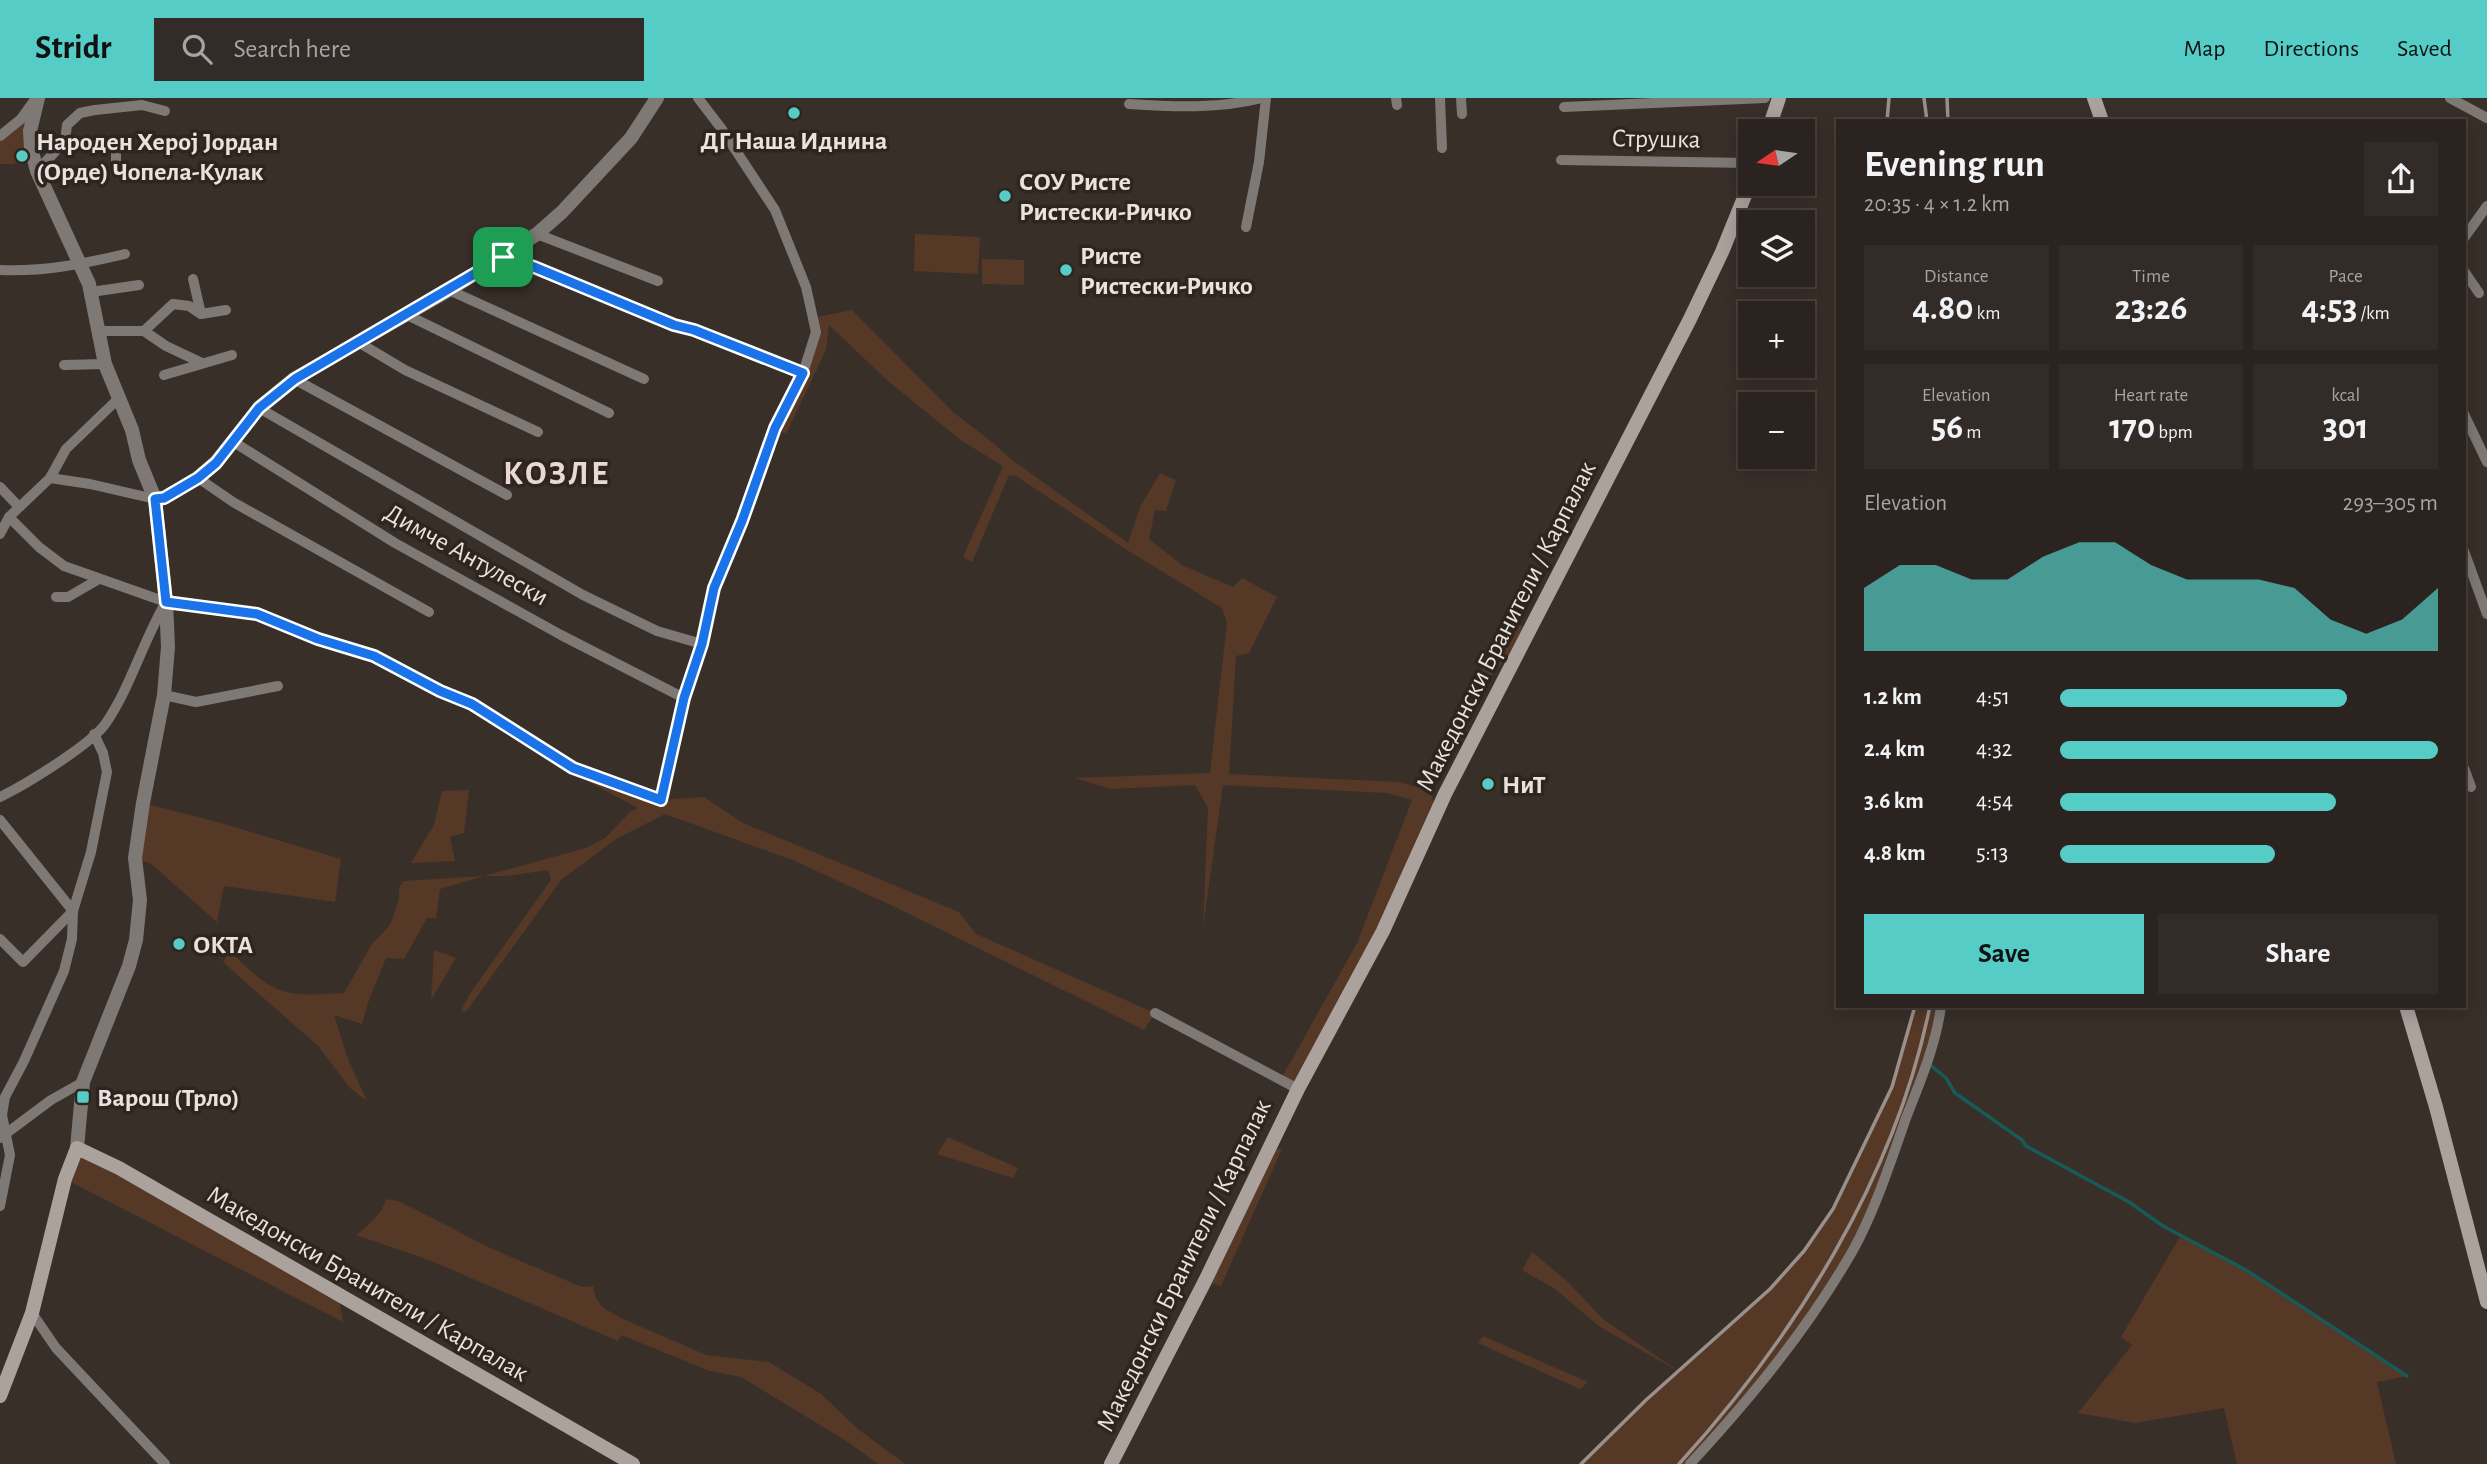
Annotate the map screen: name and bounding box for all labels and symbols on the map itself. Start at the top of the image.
marker: ДГ Наша Иднина [786,105,802,121]
north arrow [1738,119,1815,196]
street label: Струшка [1611,125,1701,153]
place label: ДГ Наша Иднина [701,128,887,154]
place label: Народен Херој Јордан (Орде) Чопела-Кулак [36,129,278,185]
marker: Народен Херој Јордан (Орде) Чопела-Кулак [14,148,30,164]
place label: СОУ Ристе Ристески-Ричко [1019,169,1192,225]
marker: СОУ Ристе Ристески-Ричко [997,188,1013,204]
pin [473,227,533,287]
place label: Ристе Ристески-Ричко [1080,243,1253,299]
marker: Ристе Ристески-Ричко [1058,262,1074,278]
street label: Македонски Бранители / Карпалак [1411,457,1601,795]
district label: КОЗЛЕ [503,458,611,491]
street label: Димче Антулески [380,499,553,611]
place label: НиТ [1502,772,1546,798]
marker: НиТ [1480,776,1496,792]
place label: ОКТА [193,932,253,958]
marker: ОКТА [171,936,187,952]
place label: Варош (Трло) [97,1085,240,1111]
marker: Варош (Трло) [75,1089,91,1105]
street label: Македонски Бранители / Карпалак [1092,1095,1276,1436]
street label: Македонски Бранители / Карпалак [202,1181,533,1387]

